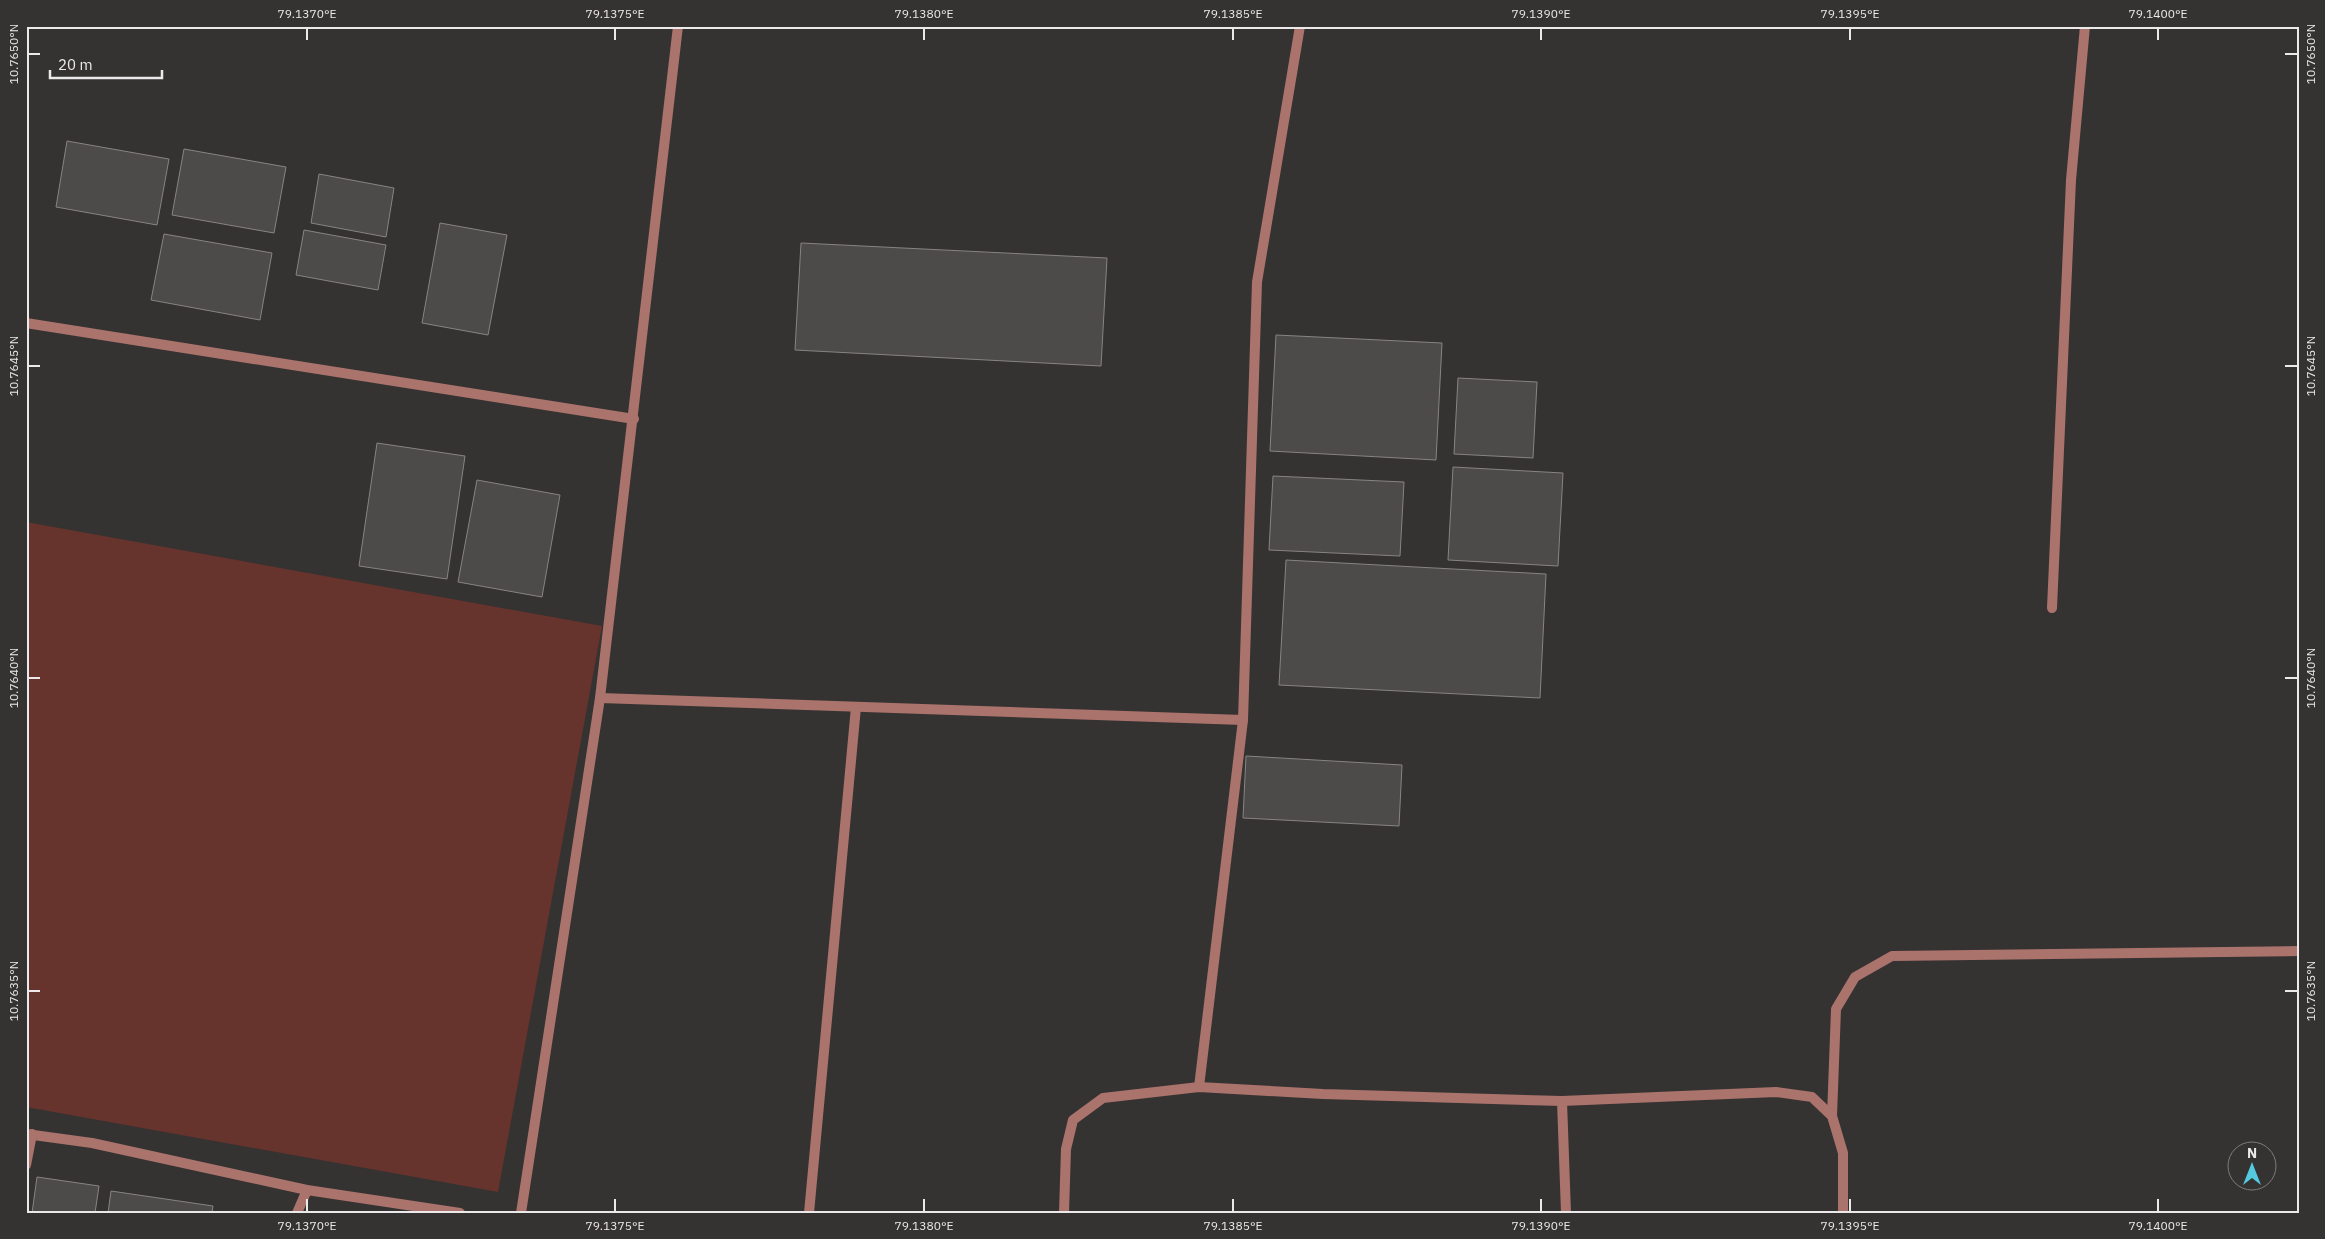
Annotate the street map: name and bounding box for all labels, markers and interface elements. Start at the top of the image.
text: 79.1370°E [277,6,337,21]
text: 79.1375°E [585,6,645,21]
text: 79.1380°E [894,6,954,21]
text: 79.1385°E [1203,6,1263,21]
text: 79.1390°E [1511,6,1571,21]
text: 79.1395°E [1820,6,1880,21]
text: 79.1400°E [2128,6,2188,21]
text: 10.7650°N [6,24,21,84]
text: 10.7650°N [2303,24,2318,84]
scale bar [50,48,162,80]
text: 20 m [58,55,93,74]
text: 10.7645°N [6,336,21,396]
text: 10.7645°N [2303,336,2318,396]
text: 10.7640°N [6,648,21,708]
text: 10.7640°N [2303,648,2318,708]
text: 10.7635°N [6,961,21,1021]
text: 10.7635°N [2303,961,2318,1021]
north arrow [2228,1142,2278,1192]
text: N [2247,1144,2257,1162]
text: 79.1370°E [277,1218,337,1233]
text: 79.1375°E [585,1218,645,1233]
text: 79.1380°E [894,1218,954,1233]
text: 79.1385°E [1203,1218,1263,1233]
text: 79.1390°E [1511,1218,1571,1233]
text: 79.1395°E [1820,1218,1880,1233]
text: 79.1400°E [2128,1218,2188,1233]

